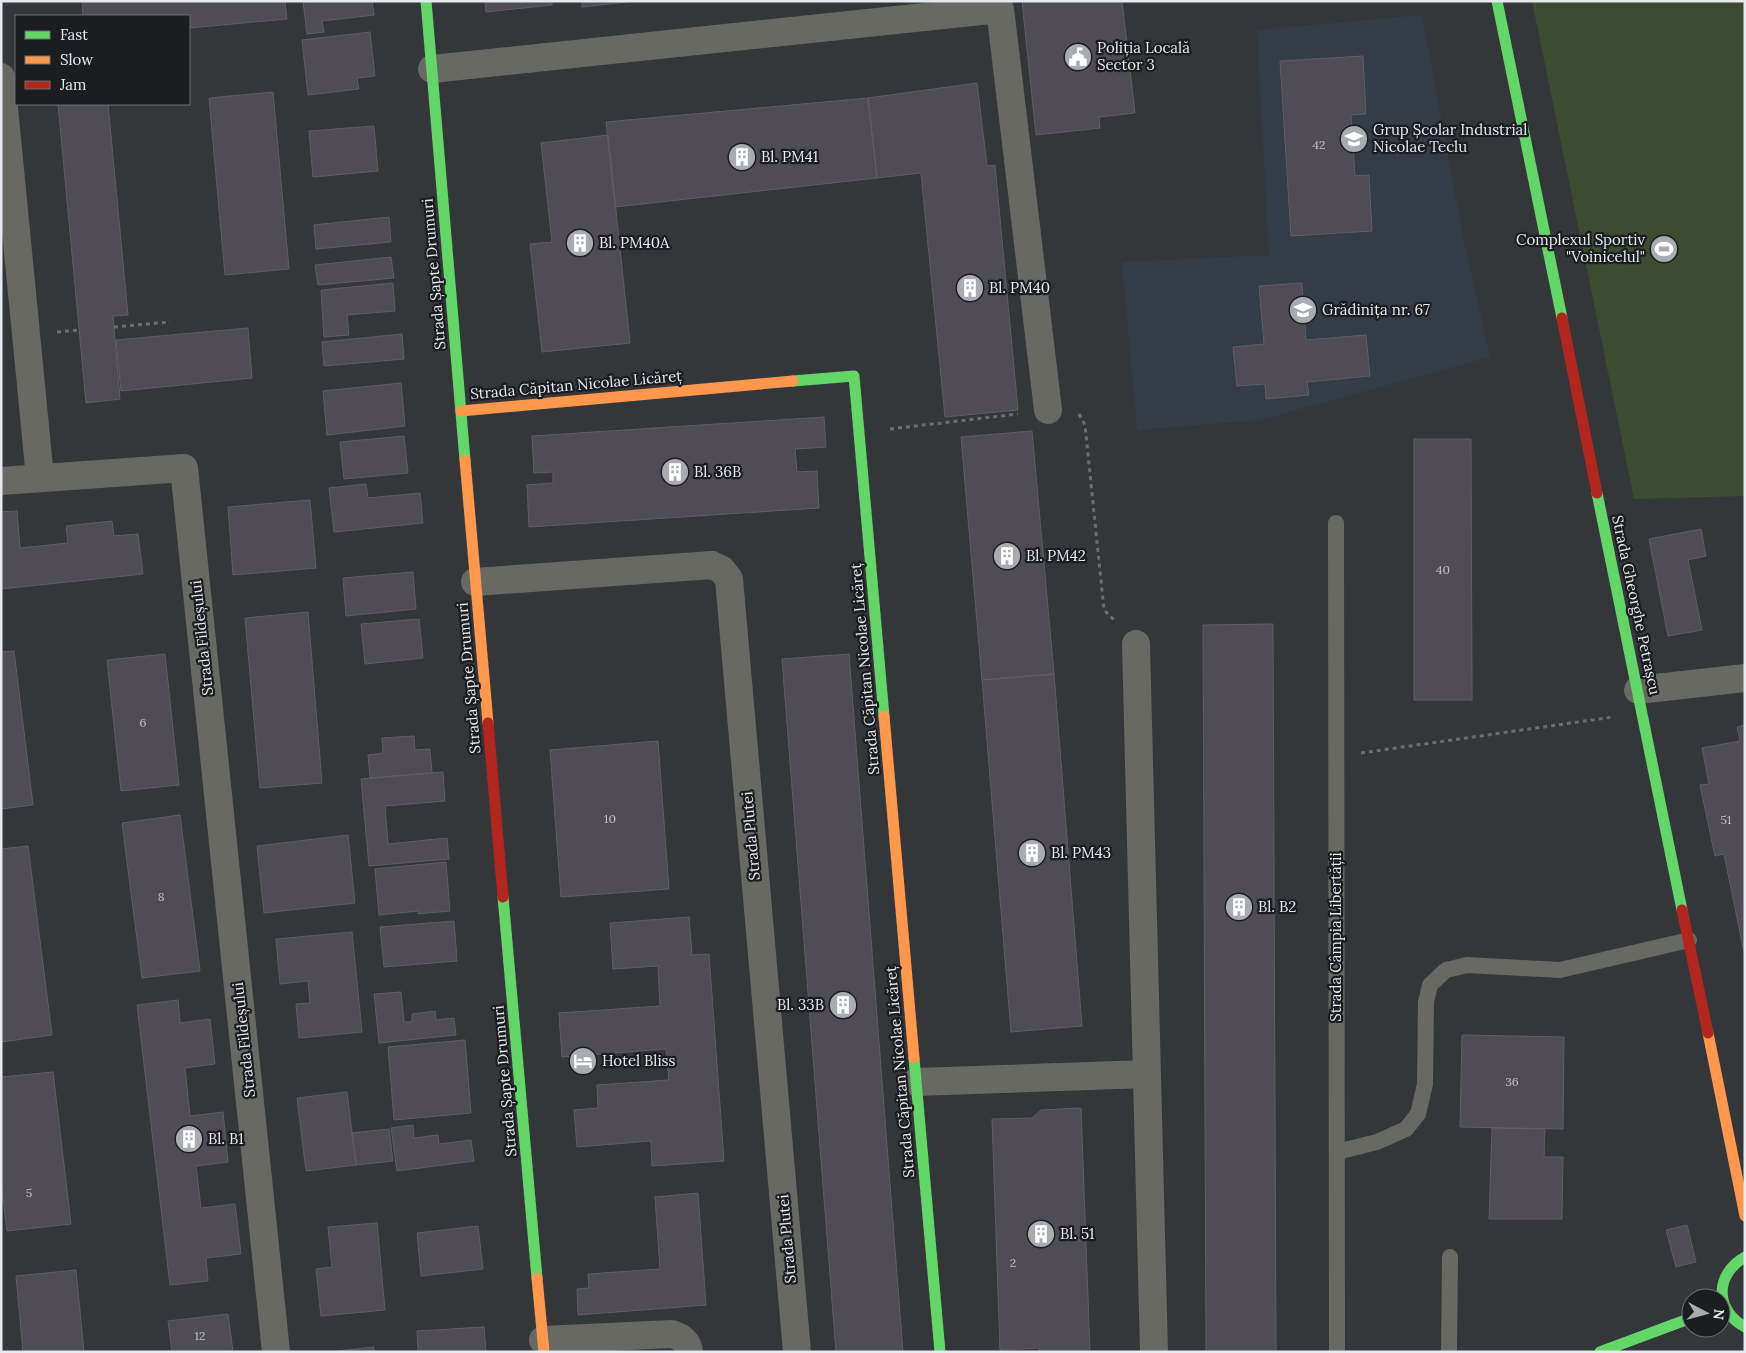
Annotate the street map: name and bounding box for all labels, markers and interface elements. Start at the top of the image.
legend [15,15,190,105]
text: Fast [60,25,88,44]
place label: Poliția Locală Sector 3 [1097,38,1190,74]
public building icon: Poliția Locală Sector 3 [1063,42,1093,72]
text: Slow [60,50,93,69]
text: Jam [59,75,87,94]
place label: Grup Școlar Industrial Nicolae Teclu [1373,120,1527,156]
school or university icon: Grup Școlar Industrial Nicolae Teclu [1339,124,1369,154]
house number: 42 [1313,137,1325,152]
building icon: Bl. PM41 [727,142,757,172]
place label: Bl. PM41 [761,147,818,166]
street label: Strada Șapte Drumuri [417,198,450,350]
building icon: Bl. PM40A [565,228,595,258]
place label: Complexul Sportiv "Voinicelul" [1516,230,1645,266]
place label: Bl. PM40A [599,233,670,252]
sports icon: Complexul Sportiv "Voinicelul" [1649,234,1679,264]
building icon: Bl. PM40 [955,273,985,303]
place label: Bl. PM40 [989,278,1050,297]
school or university icon: Grădinița nr. 67 [1288,295,1318,325]
place label: Grădinița nr. 67 [1322,300,1430,319]
street label: Strada Căpitan Nicolae Licăreț [469,366,683,403]
building icon: Bl. 36B [660,457,690,487]
place label: Bl. 36B [694,462,741,481]
street label: Strada Gheorghe Petrașcu [1608,513,1665,697]
building icon: Bl. PM42 [992,541,1022,571]
place label: Bl. PM42 [1026,546,1086,565]
street label: Strada Căpitan Nicolae Licăreț [846,562,883,776]
house number: 40 [1436,562,1450,577]
street label: Strada Fildeșului [186,580,217,697]
street label: Strada Șapte Drumuri [452,602,485,754]
house number: 6 [140,715,147,730]
street label: Strada Plutei [737,791,764,881]
house number: 10 [604,811,616,826]
house number: 51 [1721,812,1731,827]
building icon: Bl. PM43 [1017,838,1047,868]
place label: Bl. PM43 [1051,843,1111,862]
street label: Strada Câmpia Libertății [1326,852,1345,1022]
house number: 8 [158,889,165,904]
building icon: Bl. B2 [1224,892,1254,922]
place label: Bl. B2 [1258,897,1296,916]
street label: Strada Căpitan Nicolae Licăreț [881,965,918,1179]
street label: Strada Fildeșului [228,982,259,1099]
building icon: Bl. 33B [828,990,858,1020]
place label: Bl. 33B [777,995,824,1014]
street label: Strada Șapte Drumuri [488,1005,521,1157]
hotel icon: Hotel Bliss [568,1046,598,1076]
place label: Hotel Bliss [602,1051,676,1070]
house number: 36 [1505,1074,1519,1089]
building icon: Bl. B1 [174,1124,204,1154]
place label: Bl. B1 [208,1129,244,1148]
house number: 5 [26,1185,32,1200]
street label: Strada Plutei [773,1194,800,1284]
building icon: Bl. 51 [1026,1219,1056,1249]
place label: Bl. 51 [1060,1224,1095,1243]
house number: 2 [1010,1255,1016,1270]
north arrow [1681,1288,1731,1338]
text: N [1709,1308,1728,1321]
house number: 12 [195,1328,205,1343]

